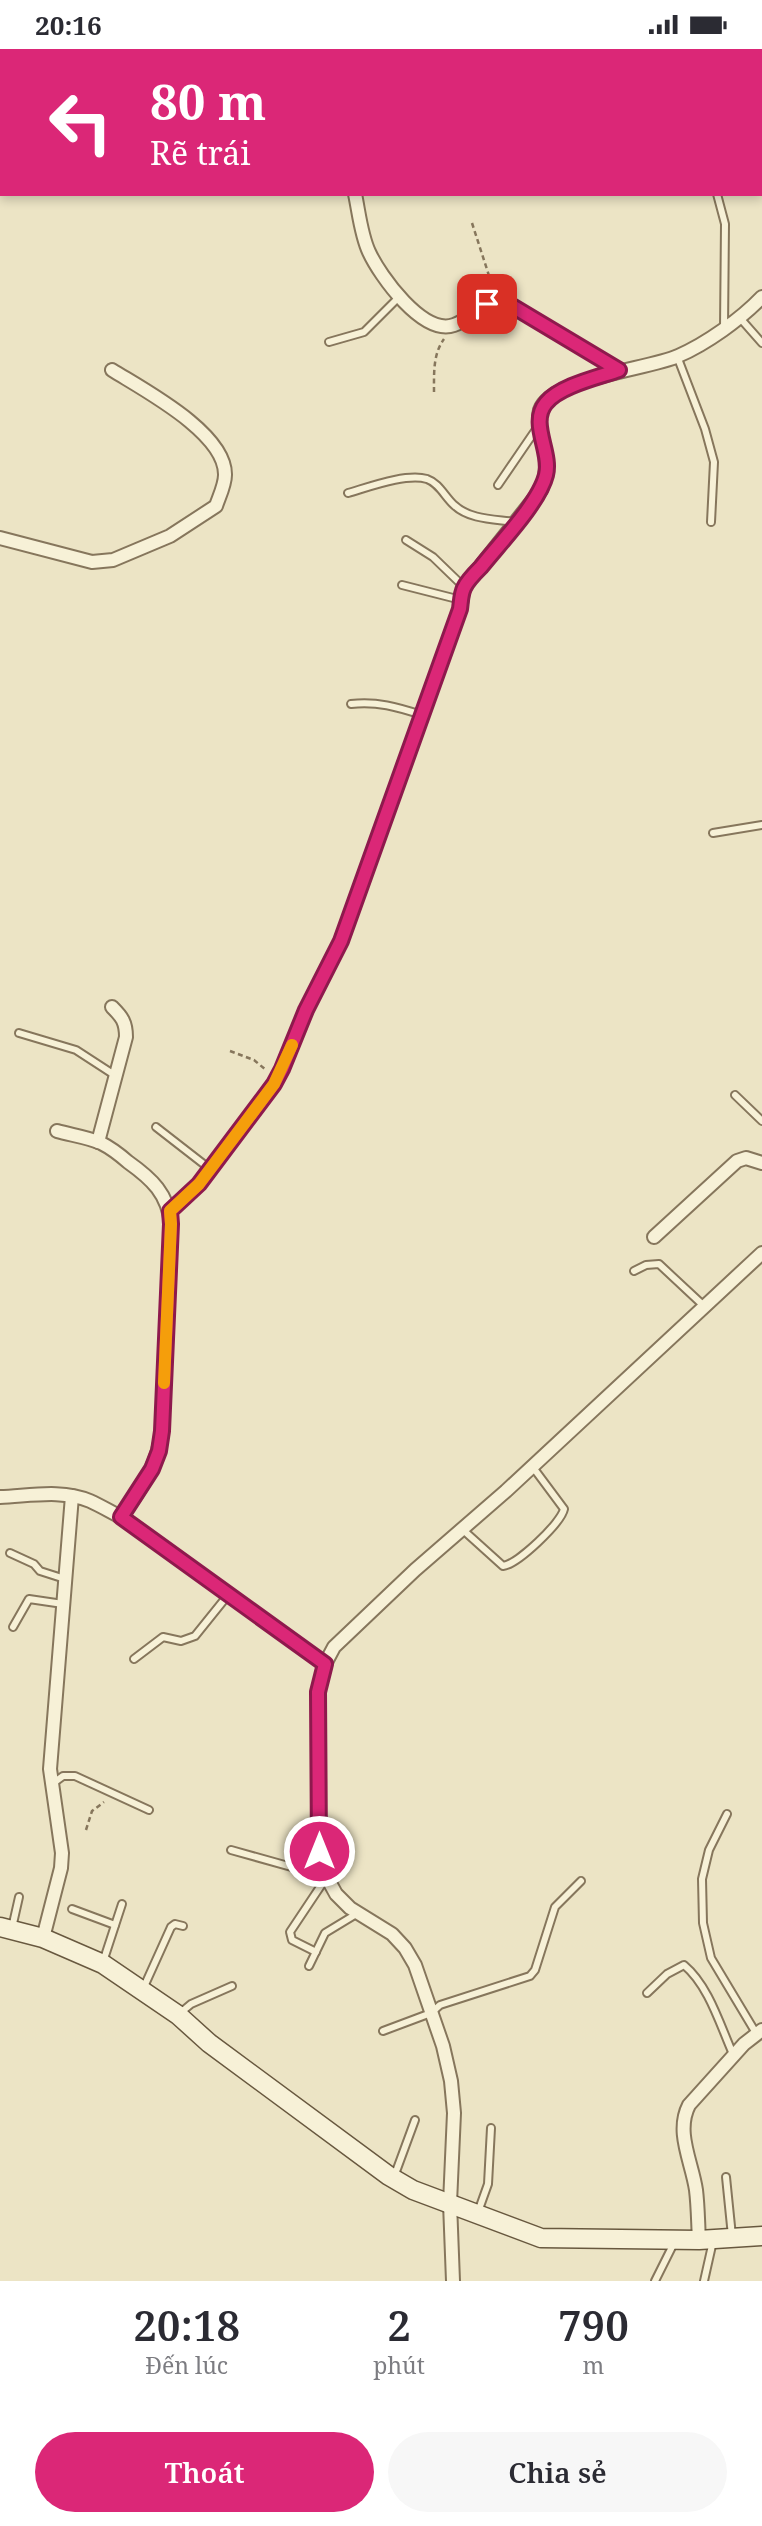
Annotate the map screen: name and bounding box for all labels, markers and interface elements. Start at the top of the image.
text: 20:16 [35,7,102,43]
text: 80 m [150,68,266,134]
icon: left [35,77,126,168]
text: Rẽ trái [150,131,250,174]
pin [457,274,517,334]
icon: arrive [468,285,506,323]
position arrow [282,1814,356,1888]
text: 20:18 [133,2296,240,2353]
text: 2 [387,2296,411,2353]
text: 790 [558,2296,629,2353]
text: Đến lúc [145,2349,228,2381]
text: phút [373,2349,425,2381]
text: m [582,2349,604,2381]
button: Thoát [35,2432,374,2512]
button: Chia sẻ [388,2432,727,2512]

